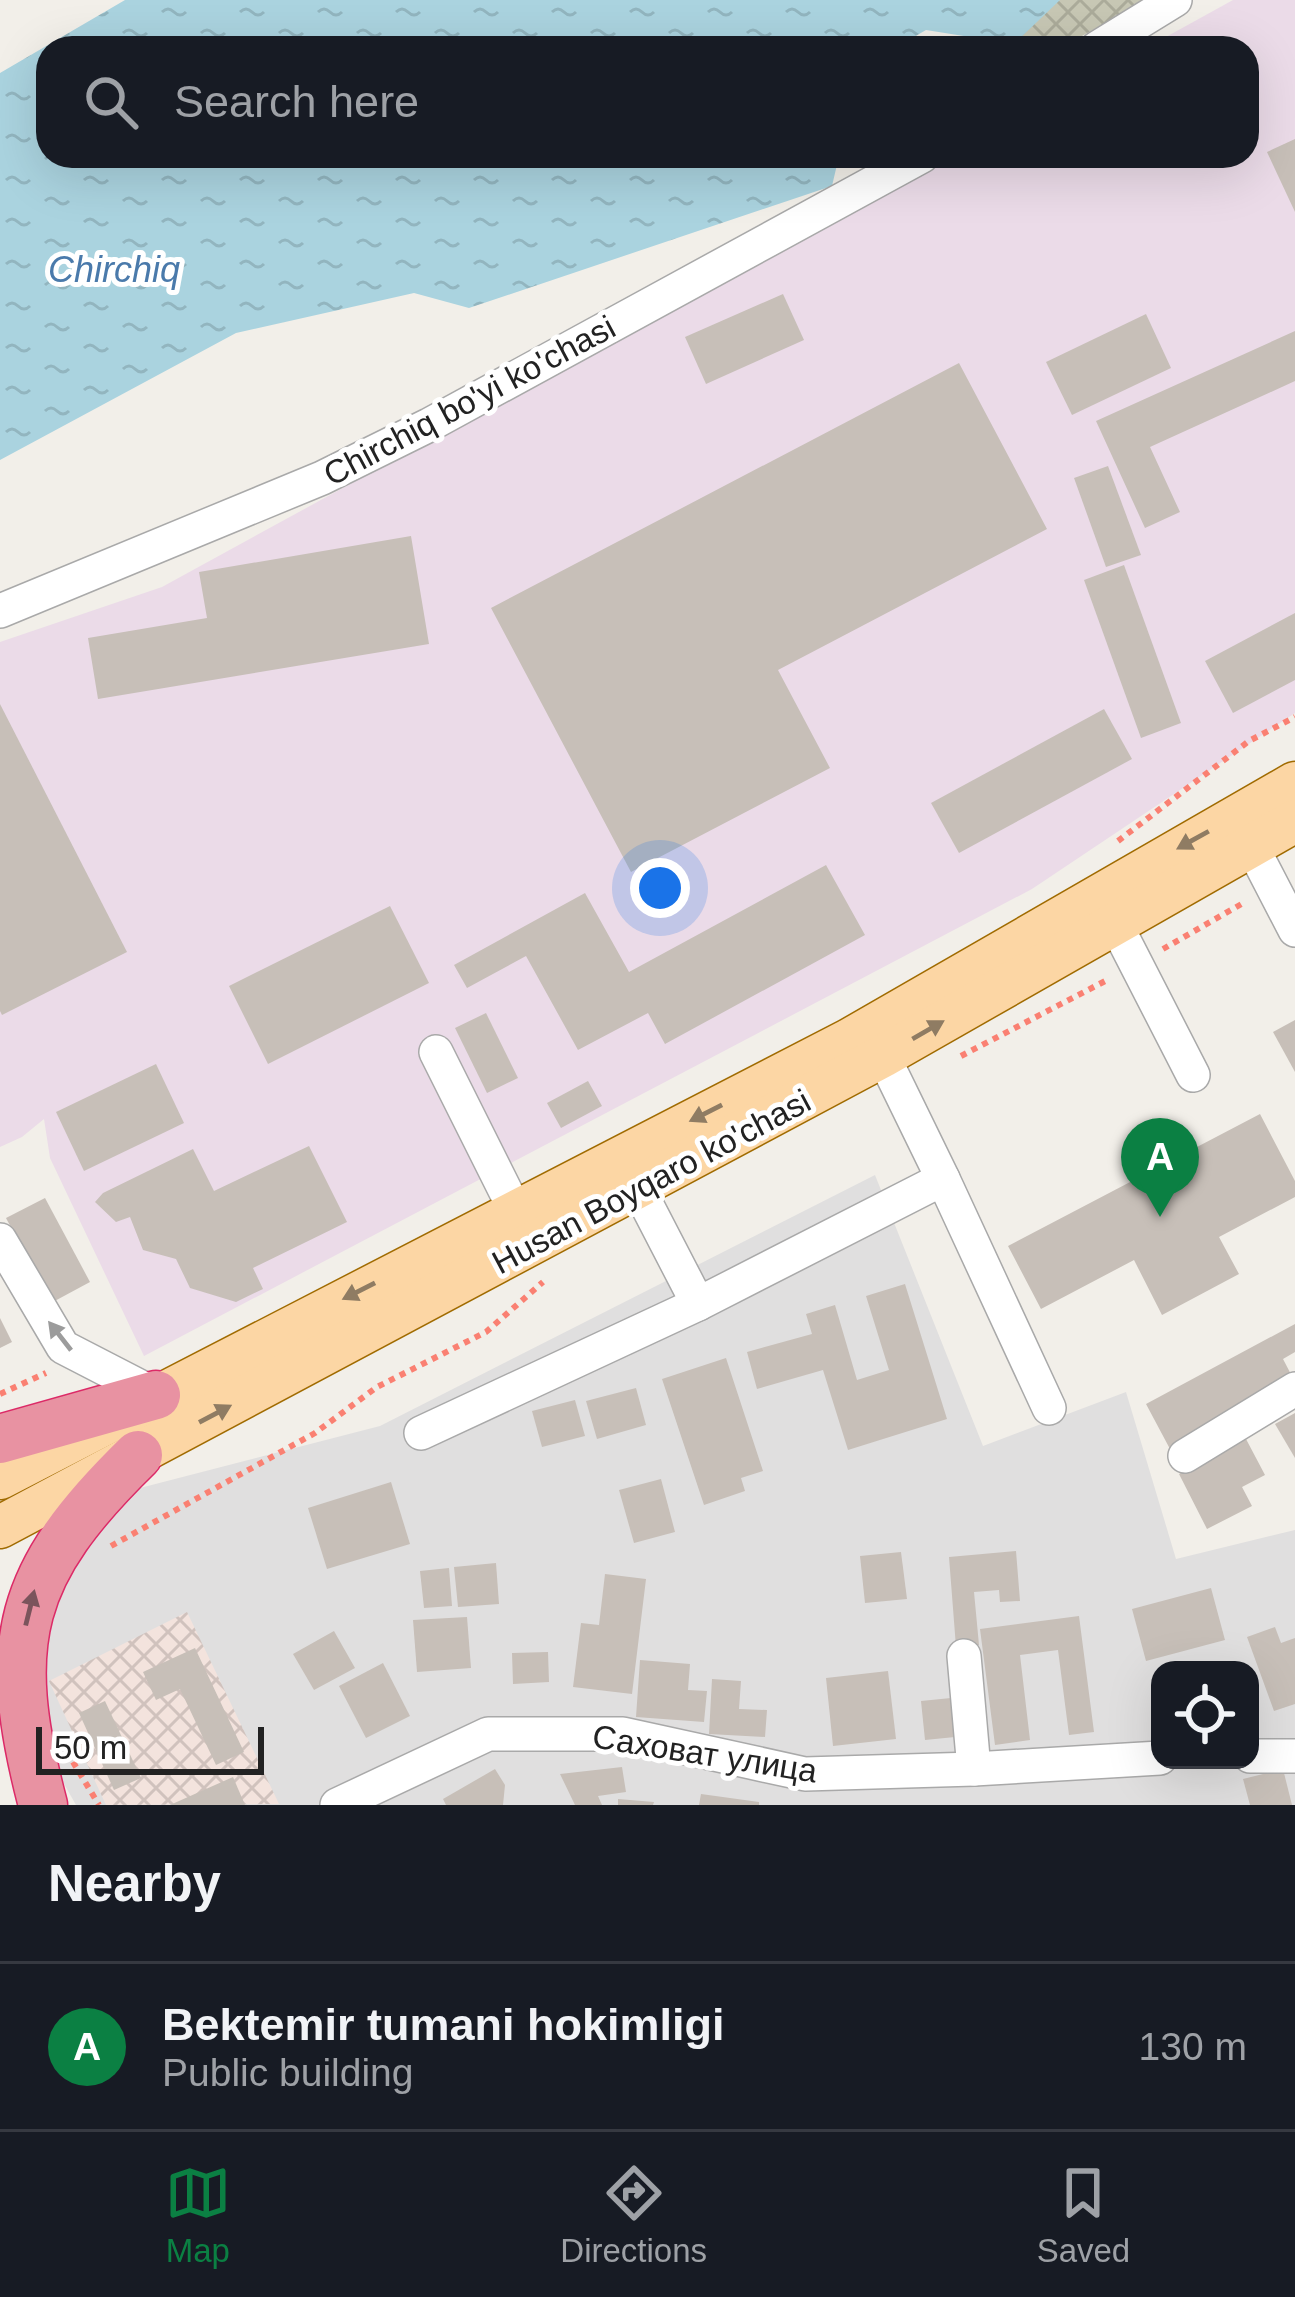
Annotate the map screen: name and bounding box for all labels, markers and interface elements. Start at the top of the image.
search box [36,36,1259,168]
icon: search [78,69,144,135]
text: Search here [174,76,419,127]
water label: Chirchiq [48,249,180,290]
street label: Chirchiq bo'yi ko'chasi [317,308,621,493]
one-way arrow [1176,829,1210,850]
your location [630,858,690,918]
one-way arrow [911,1020,945,1041]
street label: Husan Boyqaro ko'chasi [486,1082,817,1281]
one-way arrow [689,1103,724,1123]
pin: A [1121,1118,1199,1217]
one-way arrow [342,1281,377,1301]
one-way arrow [48,1321,73,1352]
one-way arrow [198,1404,233,1425]
one-way arrow [21,1589,40,1626]
map controls [1151,1661,1259,1769]
button: locate [1151,1661,1259,1769]
street label: Саховат улица [590,1717,820,1790]
scale bar [36,1721,264,1774]
text: 50 m [54,1729,127,1766]
text: Nearby [48,1855,221,1912]
text: Bektemir tumani hokimligi [162,1999,725,2050]
text: A [73,2025,101,2068]
text: 130 m [1139,2025,1247,2068]
text: Public building [162,2051,414,2094]
tab: Map [165,2160,231,2270]
tab: Directions [560,2160,707,2270]
tab: Saved [1037,2160,1130,2270]

